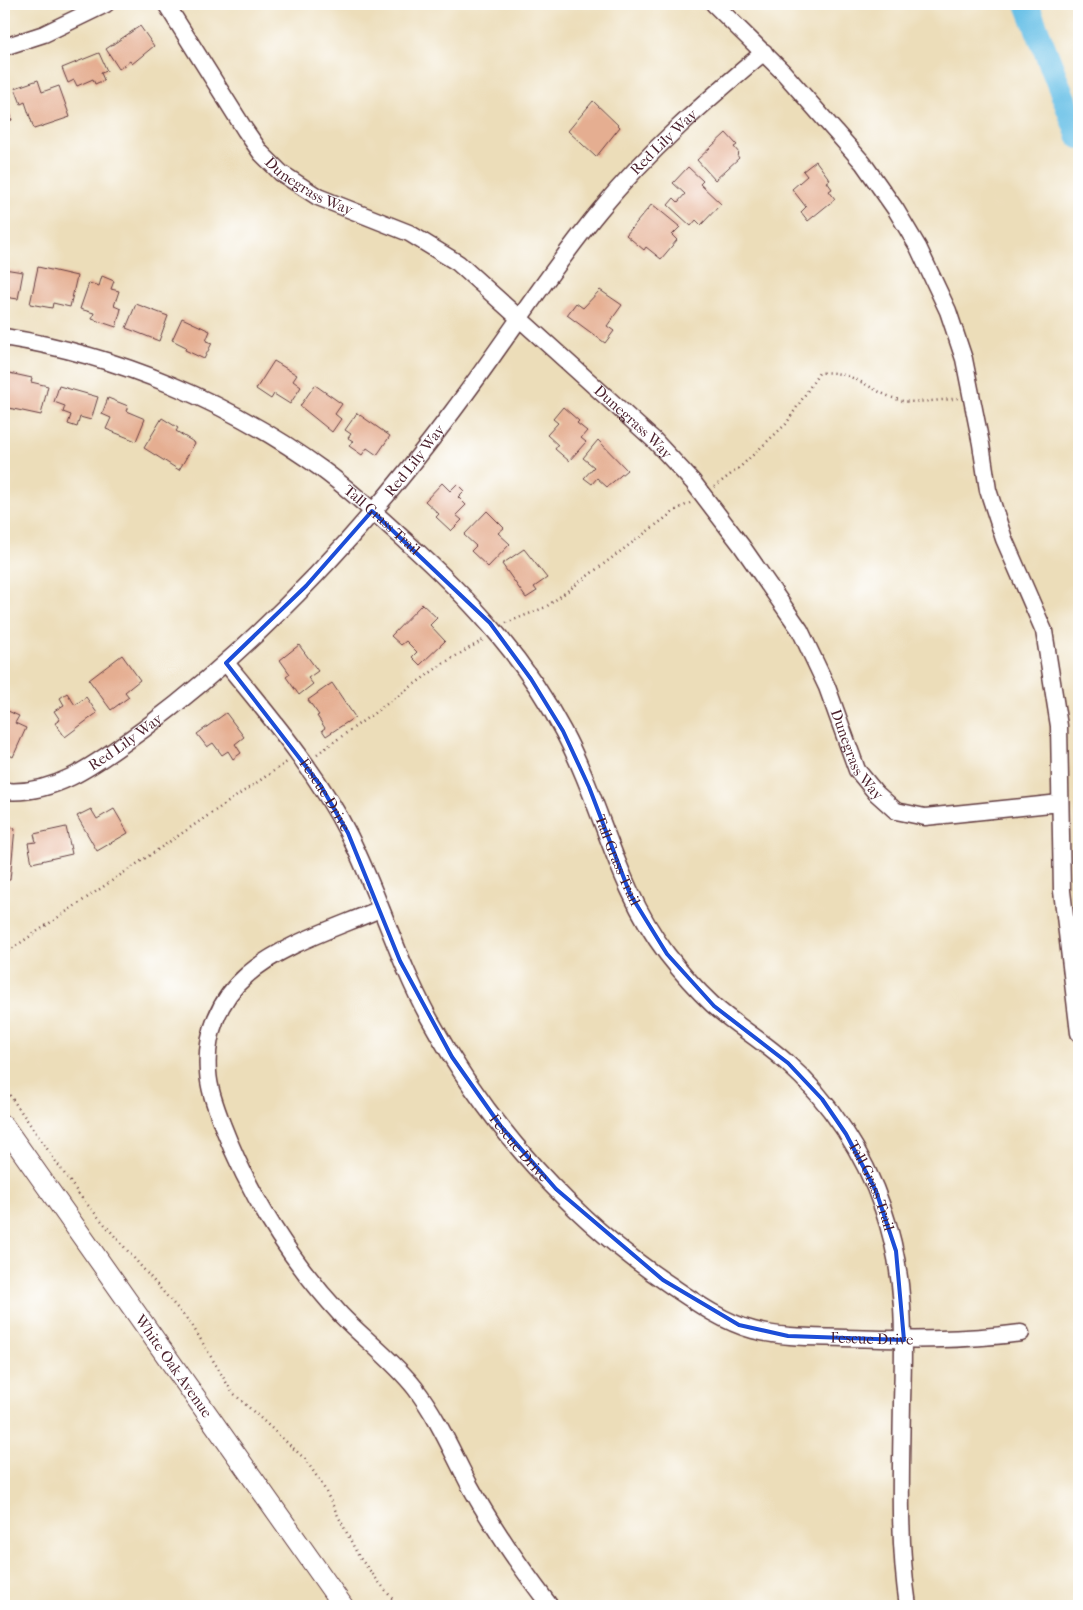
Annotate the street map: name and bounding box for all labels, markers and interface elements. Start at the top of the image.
street label: Red Lily Way [626,105,702,179]
street label: Dunegrass Way [261,153,357,219]
street label: Dunegrass Way [590,381,677,463]
street label: Red Lily Way [381,420,449,500]
street label: Tall Grass Trail [340,481,424,559]
street label: Dunegrass Way [827,707,888,805]
street label: Red Lily Way [85,709,167,774]
street label: Fescue Drive [295,755,355,835]
street label: Tall Grass Trail [591,812,644,909]
street label: Fescue Drive [485,1110,553,1186]
street label: Tall Grass Trail [844,1137,898,1233]
street label: White Oak Avenue [131,1310,216,1422]
street label: Fescue Drive [830,1329,914,1348]

